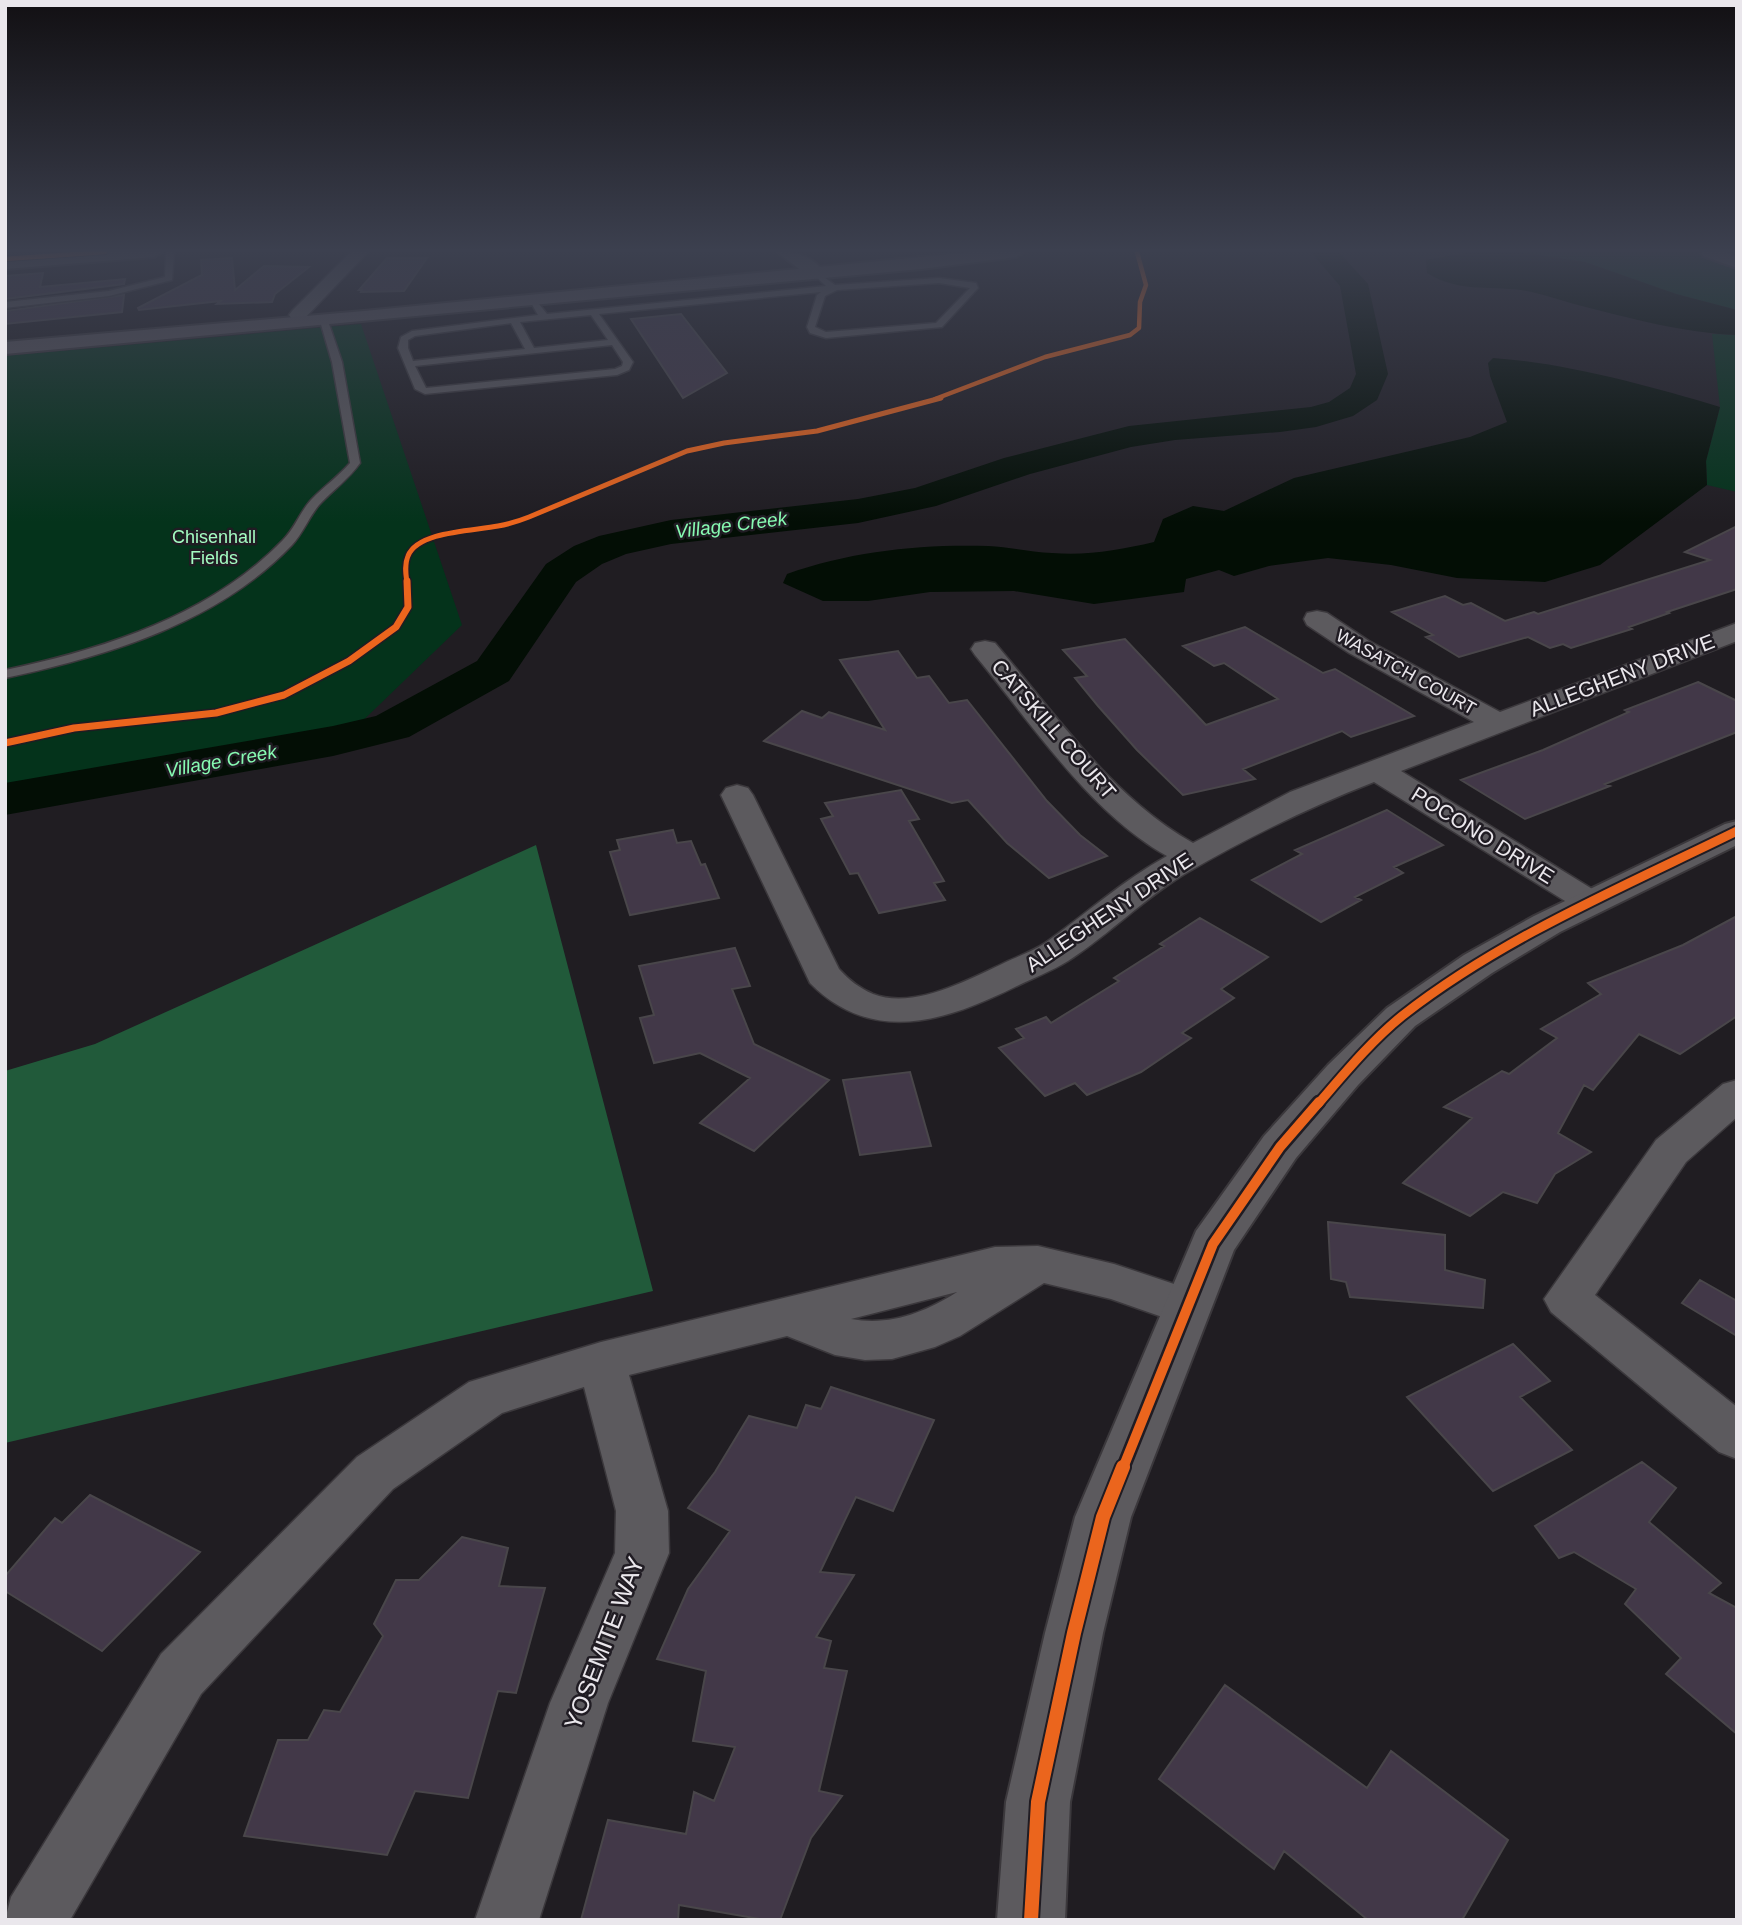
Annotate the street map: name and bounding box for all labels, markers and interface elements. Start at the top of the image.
water label: Village Creek [674,508,790,542]
park label: Chisenhall Fields [172,527,256,568]
street label: WASATCH COURT [1333,625,1479,719]
street label: ALLEGHENY DRIVE [1527,629,1717,721]
street label: CATSKILL COURT [987,655,1121,803]
water label: Village Creek [164,741,280,781]
street label: POCONO DRIVE [1408,782,1558,888]
street label: ALLEGHENY DRIVE [1021,848,1197,976]
street label: YOSEMITE WAY [559,1553,649,1733]

